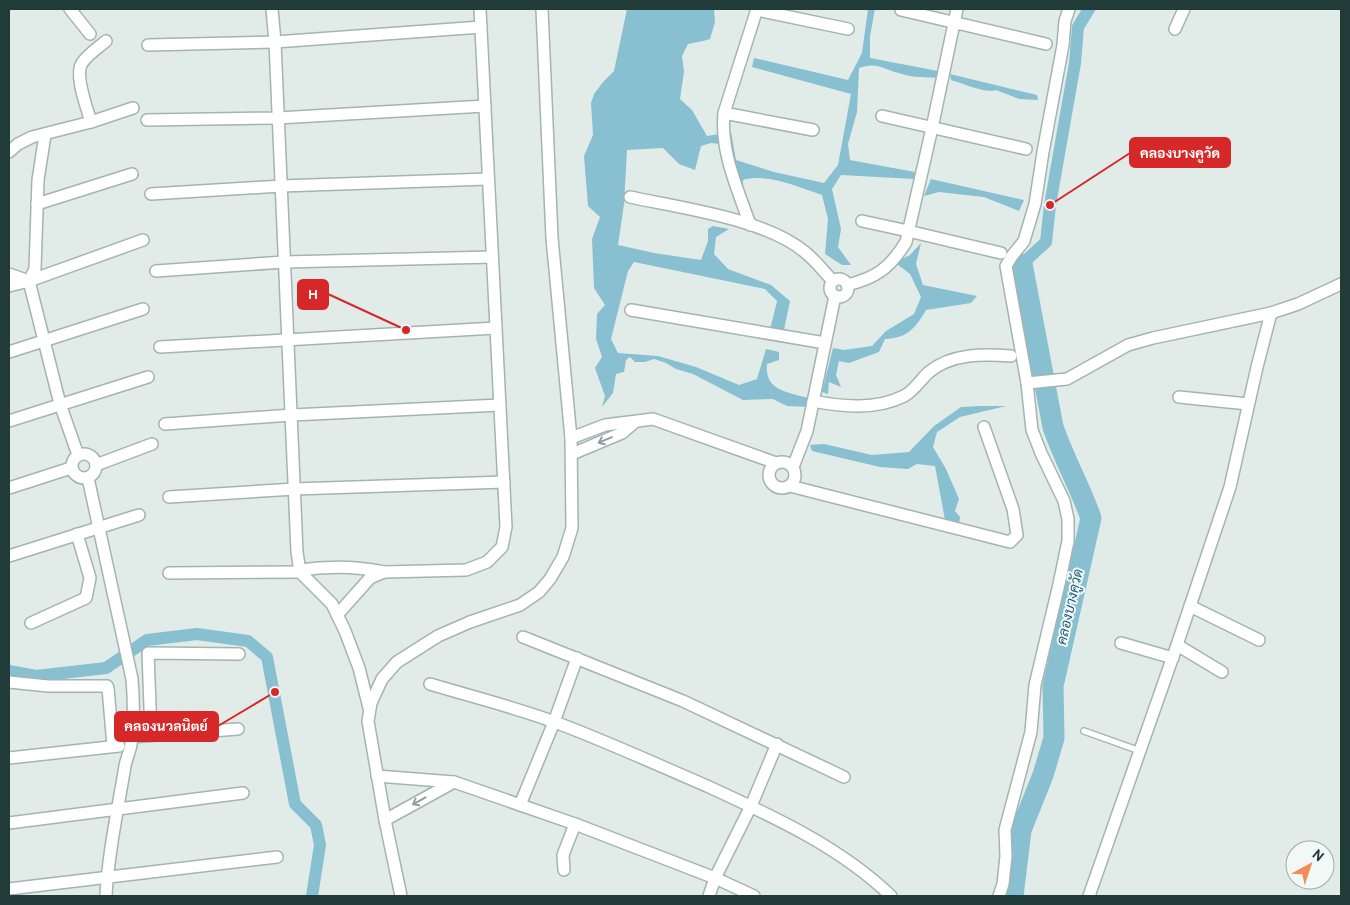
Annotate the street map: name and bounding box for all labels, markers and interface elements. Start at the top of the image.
callout: คลองบางคูวัด [1130,138,1230,167]
text: คลองบางคูวัด [1140,146,1220,164]
callout: H [298,280,328,309]
text: H [308,287,318,304]
one-way arrow [598,436,613,446]
water label: คลองบางคูวัด [1054,567,1088,647]
callout: คลองนวลนิตย์ [115,712,218,741]
text: คลองนวลนิตย์ [124,717,209,736]
one-way arrow [412,796,427,806]
north arrow [1285,840,1335,890]
text: N [1308,846,1327,866]

